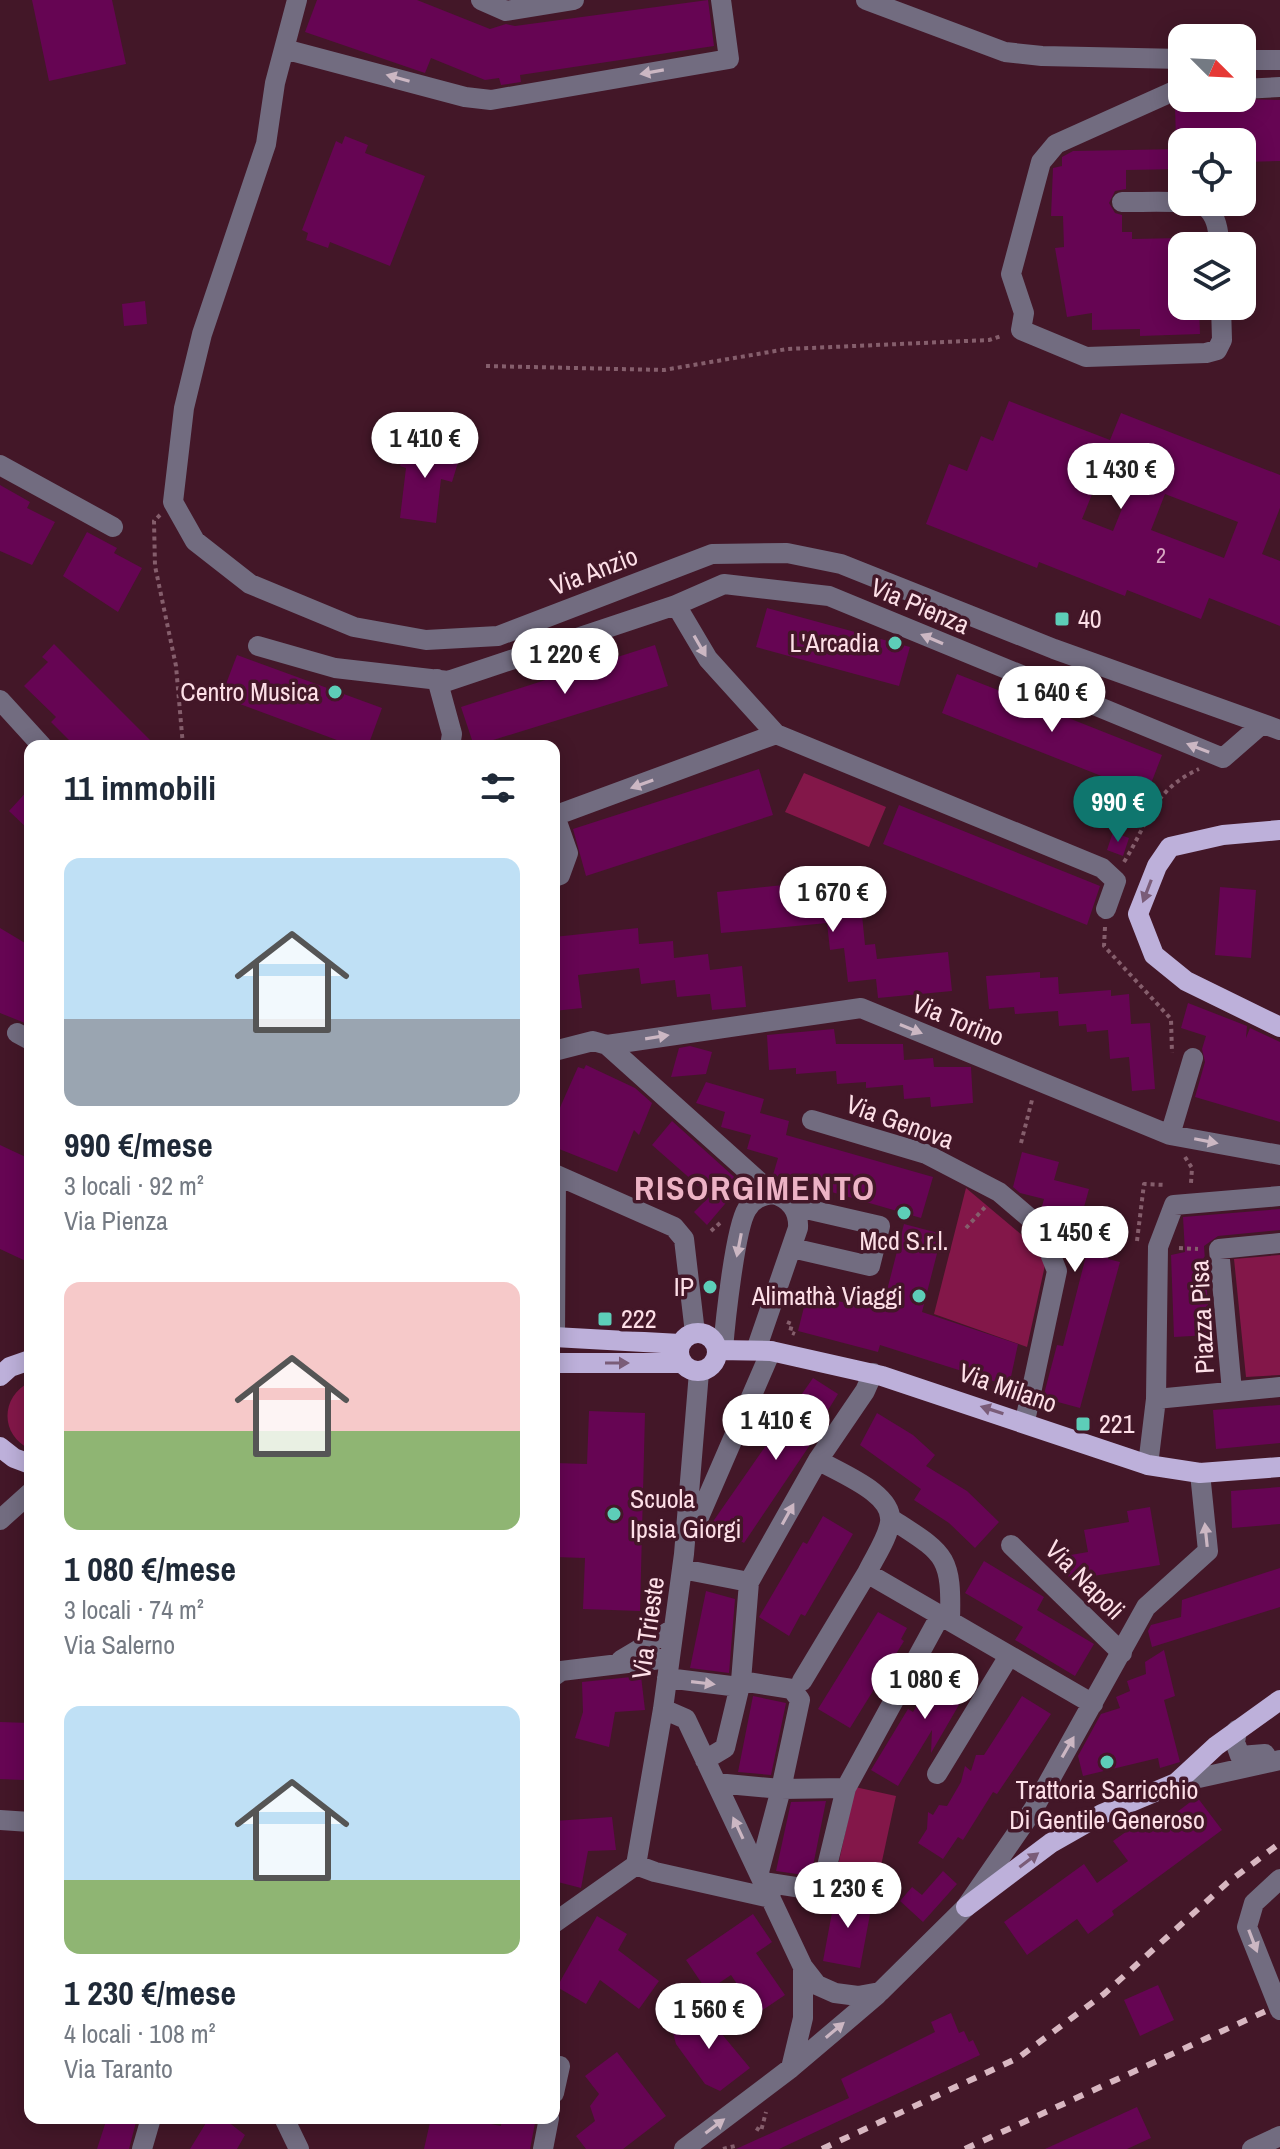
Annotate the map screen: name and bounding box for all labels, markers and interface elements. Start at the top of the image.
north arrow [1168,24,1256,112]
map controls [1168,24,1256,320]
one-way arrow [640,66,665,79]
one-way arrow [385,71,409,84]
button: locate [1168,128,1256,216]
button: layers [1168,232,1256,320]
pin: 1 410 € [351,412,499,480]
text: 1 410 € [389,420,461,455]
pin: 1 430 € [1047,443,1195,511]
text: 1 430 € [1085,451,1157,486]
street label: Via Anzio [545,538,643,603]
house number: 2 [1156,540,1166,570]
street label: Via Pienza [866,569,975,642]
place label: 40 [1078,601,1102,636]
marker: 40 [1053,610,1071,628]
place label: L'Arcadia [790,625,879,660]
pin: 1 220 € [491,628,639,696]
one-way arrow [920,632,944,645]
marker: L'Arcadia [886,634,904,652]
one-way arrow [693,635,707,657]
text: 1 220 € [529,636,601,671]
pin: 1 640 € [978,666,1126,734]
place label: Centro Musica [180,674,319,709]
text: 1 640 € [1016,674,1088,709]
marker: Centro Musica [326,683,344,701]
one-way arrow [1186,741,1210,754]
text: 11 immobili [64,765,216,811]
icon: filters [476,766,520,810]
pin: 990 € [1062,776,1174,844]
one-way arrow [629,778,653,791]
text: 990 € [1091,784,1145,819]
pin: 1 670 € [759,866,907,934]
text: 1 670 € [797,874,869,909]
one-way arrow [1140,879,1153,903]
icon: home [220,910,364,1054]
street label: Via Torino [907,985,1009,1054]
one-way arrow [899,1023,923,1036]
one-way arrow [645,1030,670,1042]
street label: Via Genova [841,1086,959,1157]
text: 990 €/mese [64,1122,213,1168]
one-way arrow [1194,1136,1219,1148]
district label: RISORGIMENTO [634,1165,876,1211]
text: 3 locali · 92 m² [64,1168,204,1203]
text: Via Pienza [64,1203,168,1238]
marker: Mcd S.r.l. [895,1204,913,1222]
pin: 1 450 € [1001,1206,1149,1274]
text: 1 450 € [1039,1214,1111,1249]
place label: Mcd S.r.l. [860,1223,948,1258]
one-way arrow [732,1233,744,1258]
street label: Piazza Pisa [1181,1259,1222,1375]
place label: IP [674,1269,694,1304]
marker: IP [701,1278,719,1296]
place label: Alimathà Viaggi [751,1278,903,1313]
marker: Alimathà Viaggi [910,1287,928,1305]
place label: 222 [621,1301,657,1336]
marker: 222 [596,1310,614,1328]
icon: home [220,1334,364,1478]
street label: Via Milano [954,1354,1062,1421]
one-way arrow [605,1357,630,1369]
pin: 1 410 € [702,1394,850,1462]
text: 1 410 € [740,1402,812,1437]
one-way arrow [980,1404,1004,1416]
place label: 221 [1099,1406,1135,1441]
marker: 221 [1074,1415,1092,1433]
place label: Scuola Ipsia Giorgi [630,1481,741,1546]
one-way arrow [781,1502,794,1525]
marker: Scuola Ipsia Giorgi [605,1505,623,1523]
one-way arrow [1200,1522,1213,1547]
street label: Via Napoli [1038,1532,1133,1627]
text: 1 080 €/mese [64,1546,236,1592]
street label: Via Trieste [623,1575,672,1681]
text: 3 locali · 74 m² [64,1592,204,1627]
text: Via Salerno [64,1627,175,1662]
pin: 1 080 € [851,1653,999,1721]
text: 1 080 € [889,1661,961,1696]
one-way arrow [691,1676,716,1689]
one-way arrow [1061,1736,1075,1758]
marker: Trattoria Sarricchio Di Gentile Generoso [1098,1753,1116,1771]
icon: home [220,1758,364,1902]
place label: Trattoria Sarricchio Di Gentile Generoso [1009,1772,1205,1837]
one-way arrow [731,1816,745,1840]
one-way arrow [1018,1853,1039,1869]
pin: 1 230 € [774,1862,922,1930]
text: 1 230 € [812,1870,884,1905]
one-way arrow [1247,1929,1260,1953]
text: 1 230 €/mese [64,1970,236,2016]
pin: 1 560 € [635,1983,783,2051]
text: 1 560 € [673,1991,745,2026]
text: 4 locali · 108 m² [64,2016,216,2051]
one-way arrow [825,2022,845,2039]
text: Via Taranto [64,2051,173,2086]
one-way arrow [704,2118,726,2134]

